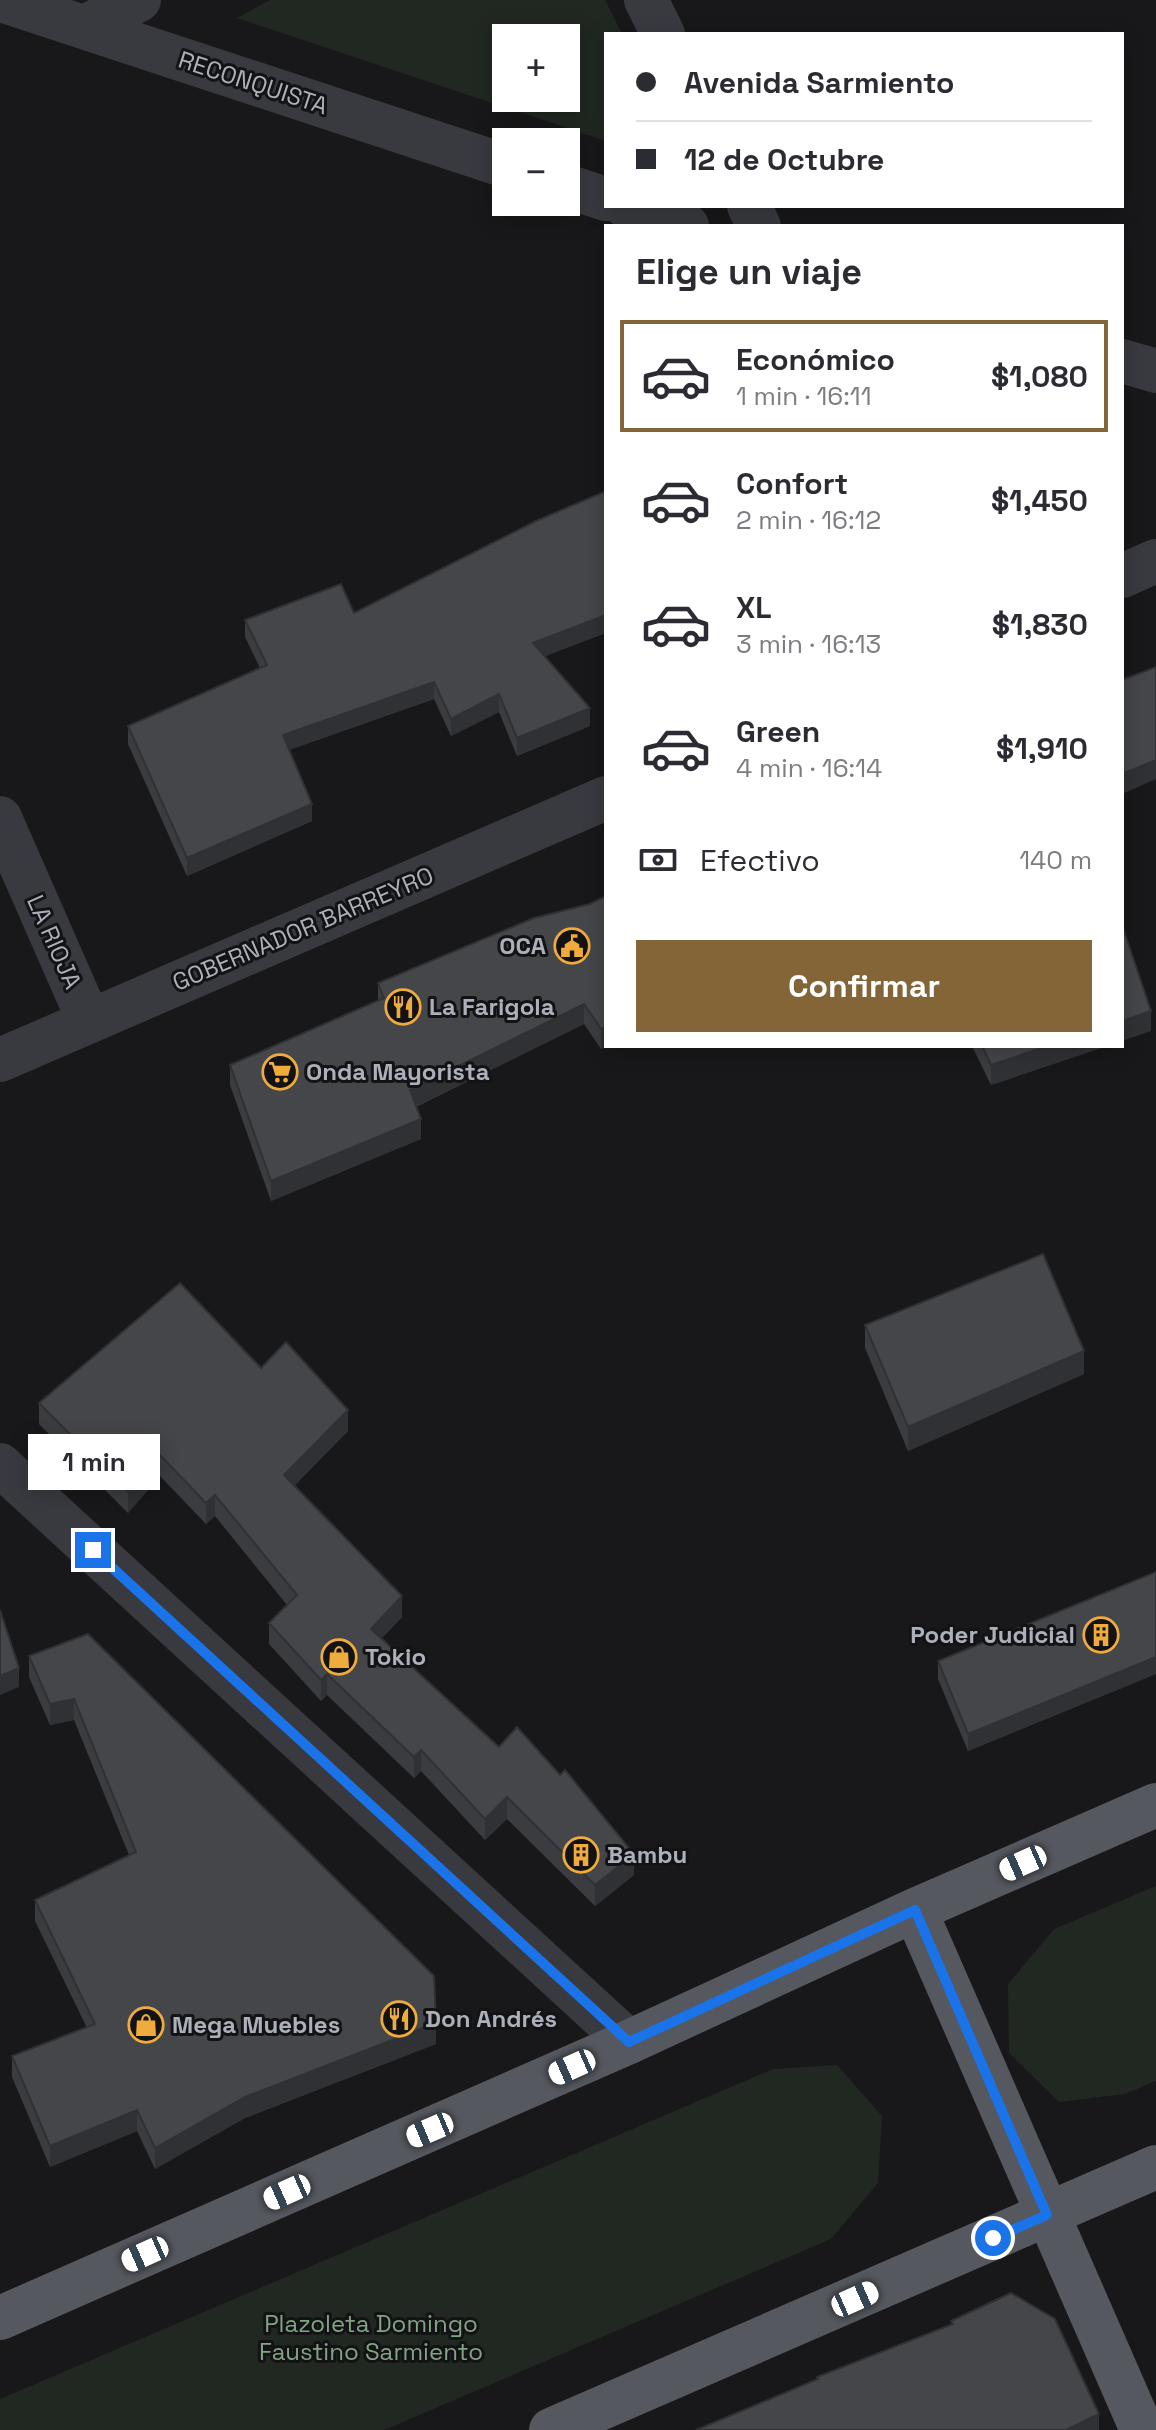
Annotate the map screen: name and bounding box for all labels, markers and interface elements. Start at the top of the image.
map controls [492,24,580,216]
button: + [492,24,580,112]
street label: RECONQUISTA [174,44,332,121]
text: Avenida Sarmiento [684,63,954,102]
button: − [492,128,580,216]
text: 12 de Octubre [684,140,884,179]
text: Elige un viaje [636,249,862,295]
icon: car [640,340,712,412]
text: Económico [736,340,895,379]
text: $1,080 [991,357,1088,396]
text: 1 min · 16:11 [736,379,872,413]
icon: car [640,464,712,536]
text: Confort [736,464,848,503]
text: $1,450 [991,481,1088,520]
text: 2 min · 16:12 [736,503,881,537]
icon: car [640,588,712,660]
text: XL [736,588,772,627]
text: $1,830 [992,605,1088,644]
text: 3 min · 16:13 [736,627,881,661]
icon: car [640,712,712,784]
text: Green [736,712,820,751]
text: $1,910 [996,729,1088,768]
text: 4 min · 16:14 [736,751,882,785]
icon: cash [636,838,680,882]
text: Efectivo [700,841,820,880]
text: 140 m [1019,843,1092,877]
street label: GOBERNADOR BARREYRO [168,859,438,998]
street label: LA RIOJA [20,890,89,994]
public building icon: OCA [553,927,591,965]
place label: OCA [499,930,546,961]
button: Confirmar [636,940,1092,1032]
restaurant icon: La Farigola [384,988,422,1026]
place label: La Farigola [429,991,555,1022]
supermarket icon: Onda Mayorista [261,1053,299,1091]
place label: Onda Mayorista [306,1056,490,1087]
callout: 1 min [27,1434,159,1490]
text: 1 min [62,1445,126,1479]
route end [75,1532,111,1568]
building icon: Poder Judicial [1082,1616,1120,1654]
place label: Poder Judicial [910,1619,1075,1650]
shop icon: Tokio [320,1638,358,1676]
place label: Tokio [365,1641,426,1672]
building icon: Bambu [562,1836,600,1874]
place label: Bambu [607,1839,687,1870]
car [996,1842,1050,1884]
restaurant icon: Don Andrés [380,2000,418,2038]
place label: Don Andrés [425,2003,557,2034]
shop icon: Mega Muebles [127,2006,165,2044]
place label: Mega Muebles [172,2009,340,2040]
car [545,2046,599,2088]
car [403,2110,457,2150]
car [260,2171,314,2213]
route start [975,2220,1011,2256]
car [118,2233,172,2275]
car [828,2278,882,2320]
park label: Plazoleta Domingo Faustino Sarmiento [259,2308,483,2367]

